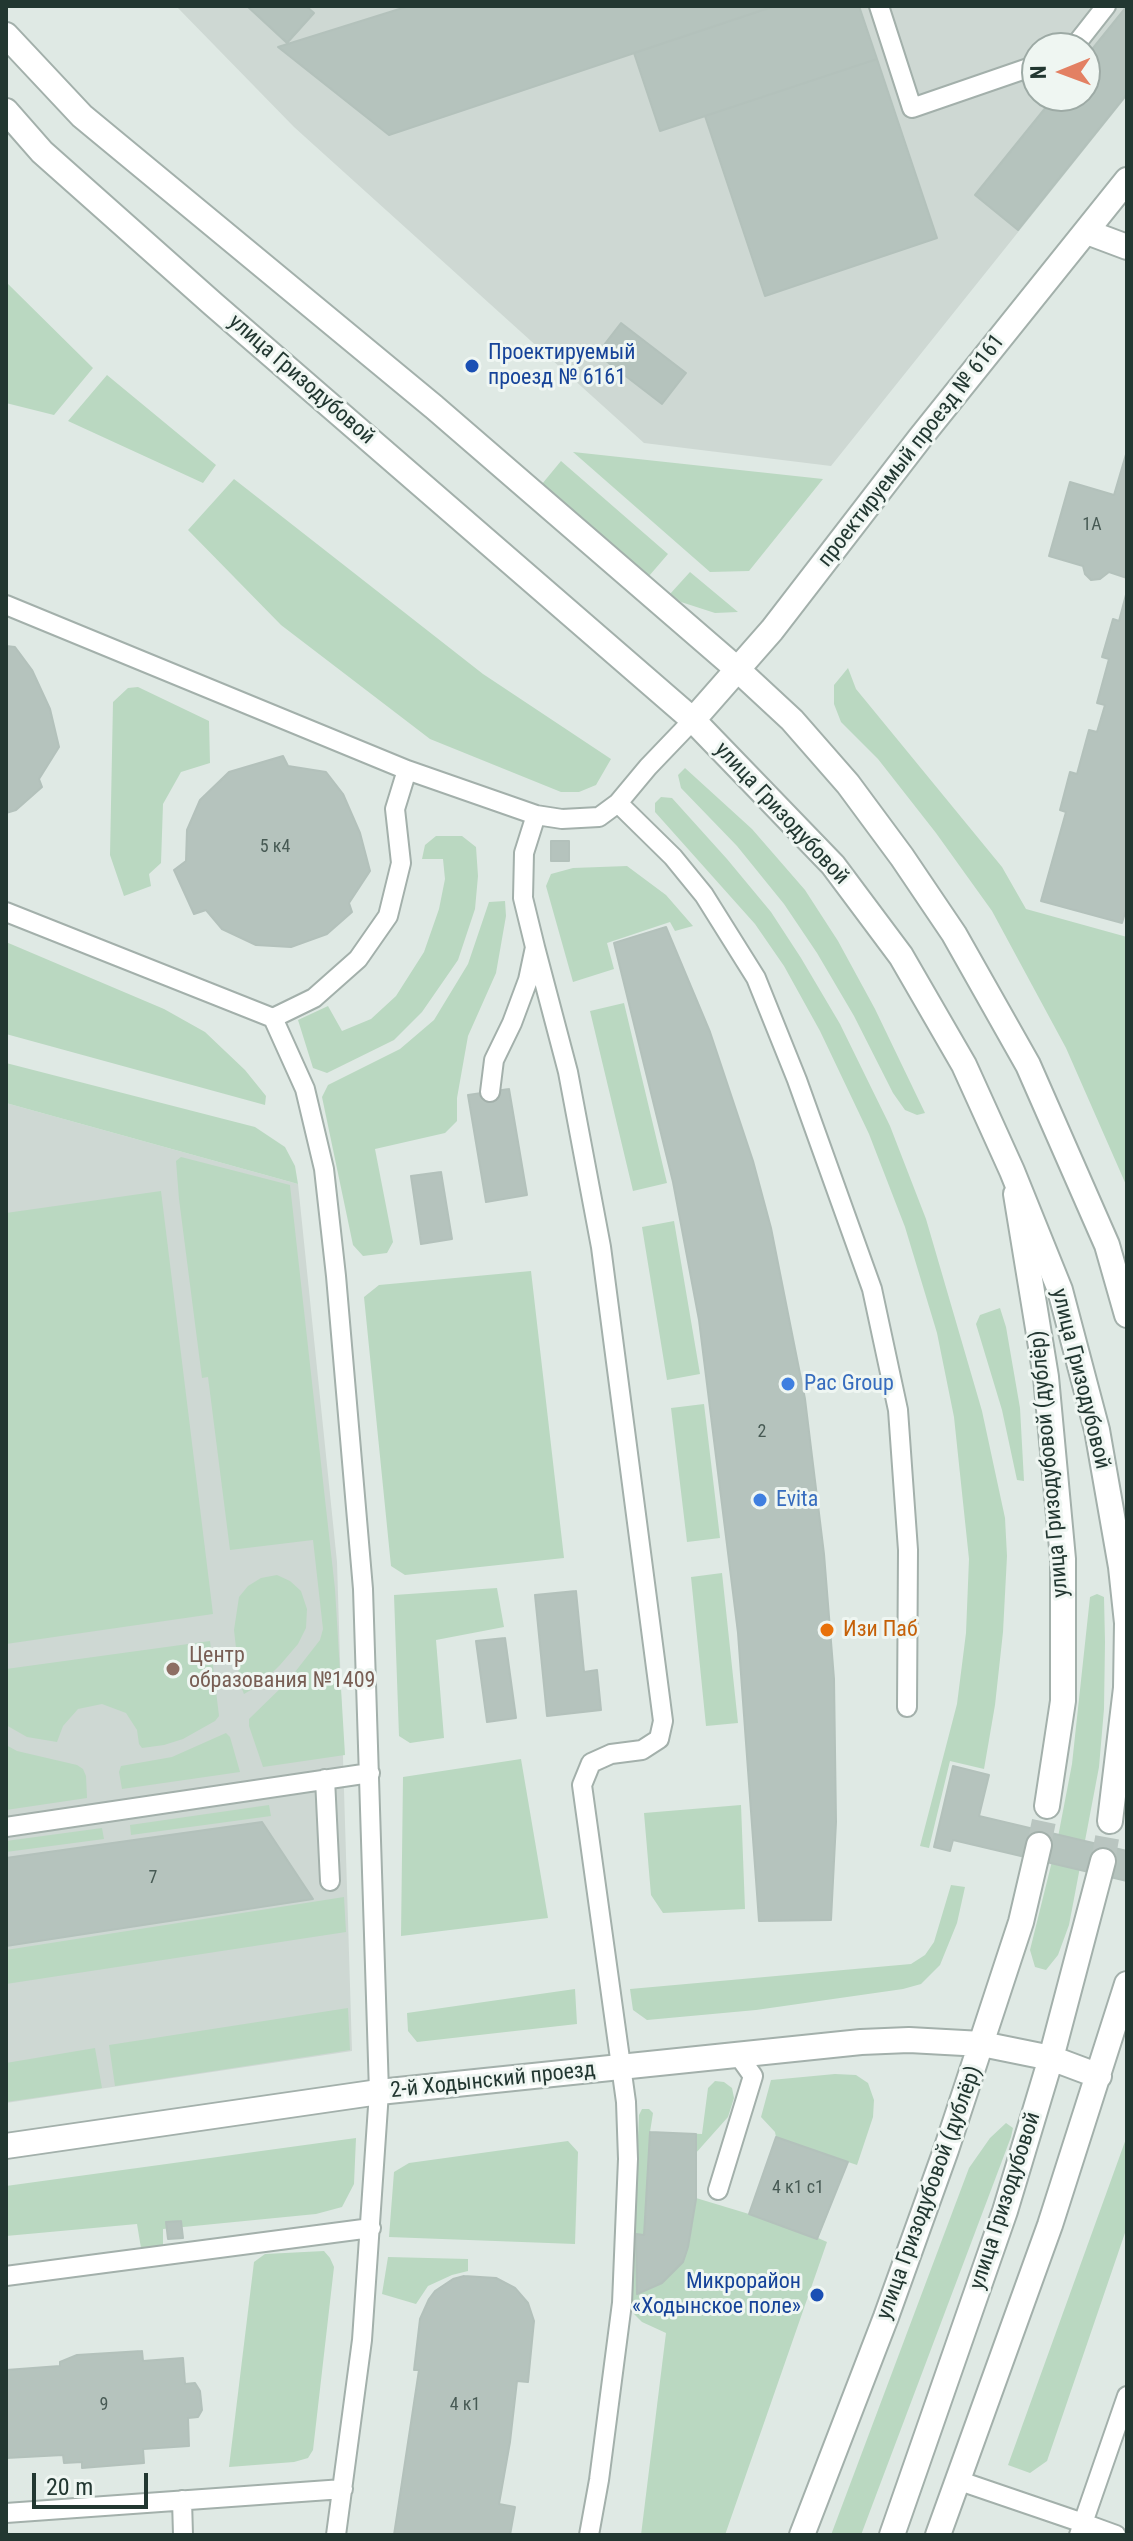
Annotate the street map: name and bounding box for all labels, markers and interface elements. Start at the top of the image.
north arrow [1021,32,1101,112]
text: N [1026,65,1051,79]
street label: улица Гризодубовой [223,309,379,451]
street label: проектируемый проезд № 6161 [813,329,1011,573]
place label: Проектируемый проезд № 6161 [488,340,635,392]
marker: Проектируемый проезд № 6161 [463,357,481,375]
house number: 1А [1082,514,1102,536]
street label: улица Гризодубовой [708,737,854,891]
house number: 5 к4 [260,836,290,858]
street label: улица Гризодубовой [1045,1286,1115,1472]
street label: улица Гризодубовой (дублёр) [1025,1329,1075,1599]
place label: Pac Group [804,1371,894,1397]
marker: Pac Group [779,1375,797,1393]
house number: 2 [758,1421,766,1443]
place label: Evita [776,1487,818,1513]
marker: Evita [751,1491,769,1509]
place label: Изи Паб [843,1617,918,1643]
marker: Изи Паб [818,1621,836,1639]
place label: Центр образования №1409 [189,1643,375,1694]
marker: Центр образования №1409 [164,1660,182,1678]
house number: 7 [149,1867,157,1889]
street label: 2-й Ходынский проезд [389,2057,597,2105]
street label: улица Гризодубовой (дублёр) [872,2063,988,2323]
street label: улица Гризодубовой [965,2109,1047,2293]
house number: 4 к1 с1 [772,2177,824,2199]
place label: Микрорайон «Ходынское поле» [632,2269,801,2320]
marker: Микрорайон «Ходынское поле» [808,2286,826,2304]
house number: 9 [100,2394,108,2416]
house number: 4 к1 [450,2394,480,2416]
scale bar [36,2457,152,2507]
text: 20 m [46,2473,93,2501]

